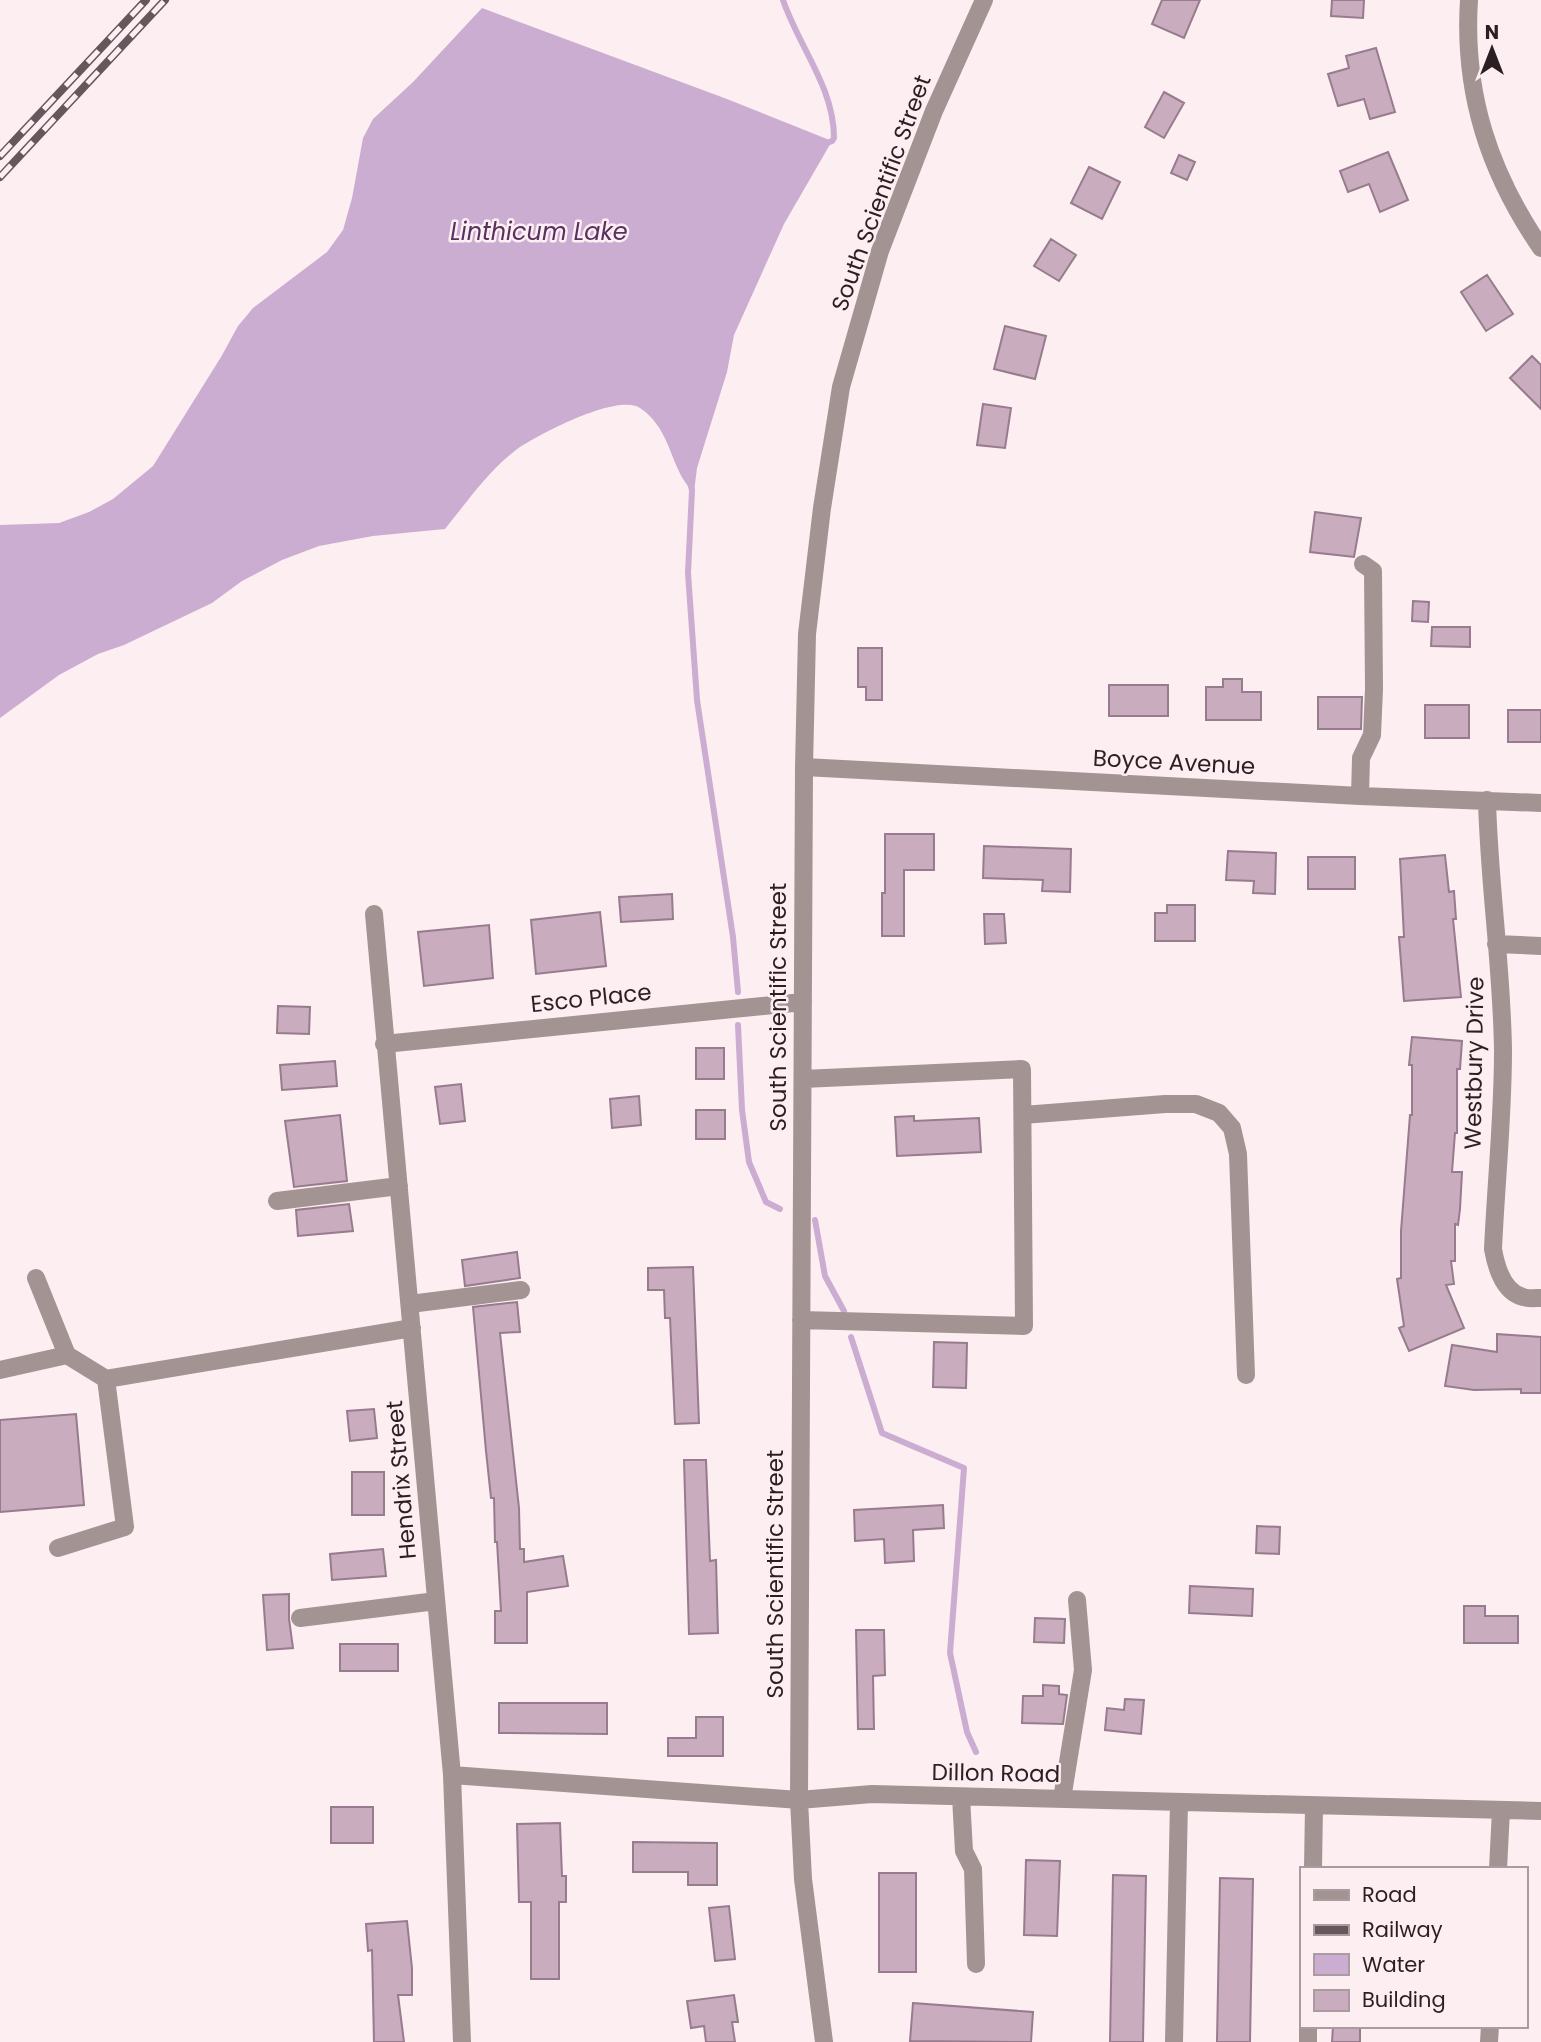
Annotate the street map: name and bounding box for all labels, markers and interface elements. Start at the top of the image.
north arrow [1457,14,1527,84]
text: N [1485,19,1499,46]
street label: South Scientific Street [823,71,939,315]
water label: Linthicum Lake [450,215,628,248]
street label: Boyce Avenue [1092,742,1256,782]
street label: South Scientific Street [762,883,794,1131]
street label: Esco Place [529,976,653,1020]
street label: Westbury Drive [1456,976,1492,1150]
street label: Hendrix Street [378,1399,424,1561]
street label: South Scientific Street [759,1450,791,1698]
street label: Dillon Road [931,1756,1061,1790]
legend [1300,1867,1527,2028]
text: Road [1362,1880,1417,1909]
text: Railway [1362,1915,1443,1944]
text: Water [1362,1950,1425,1979]
text: Building [1362,1985,1446,2014]

